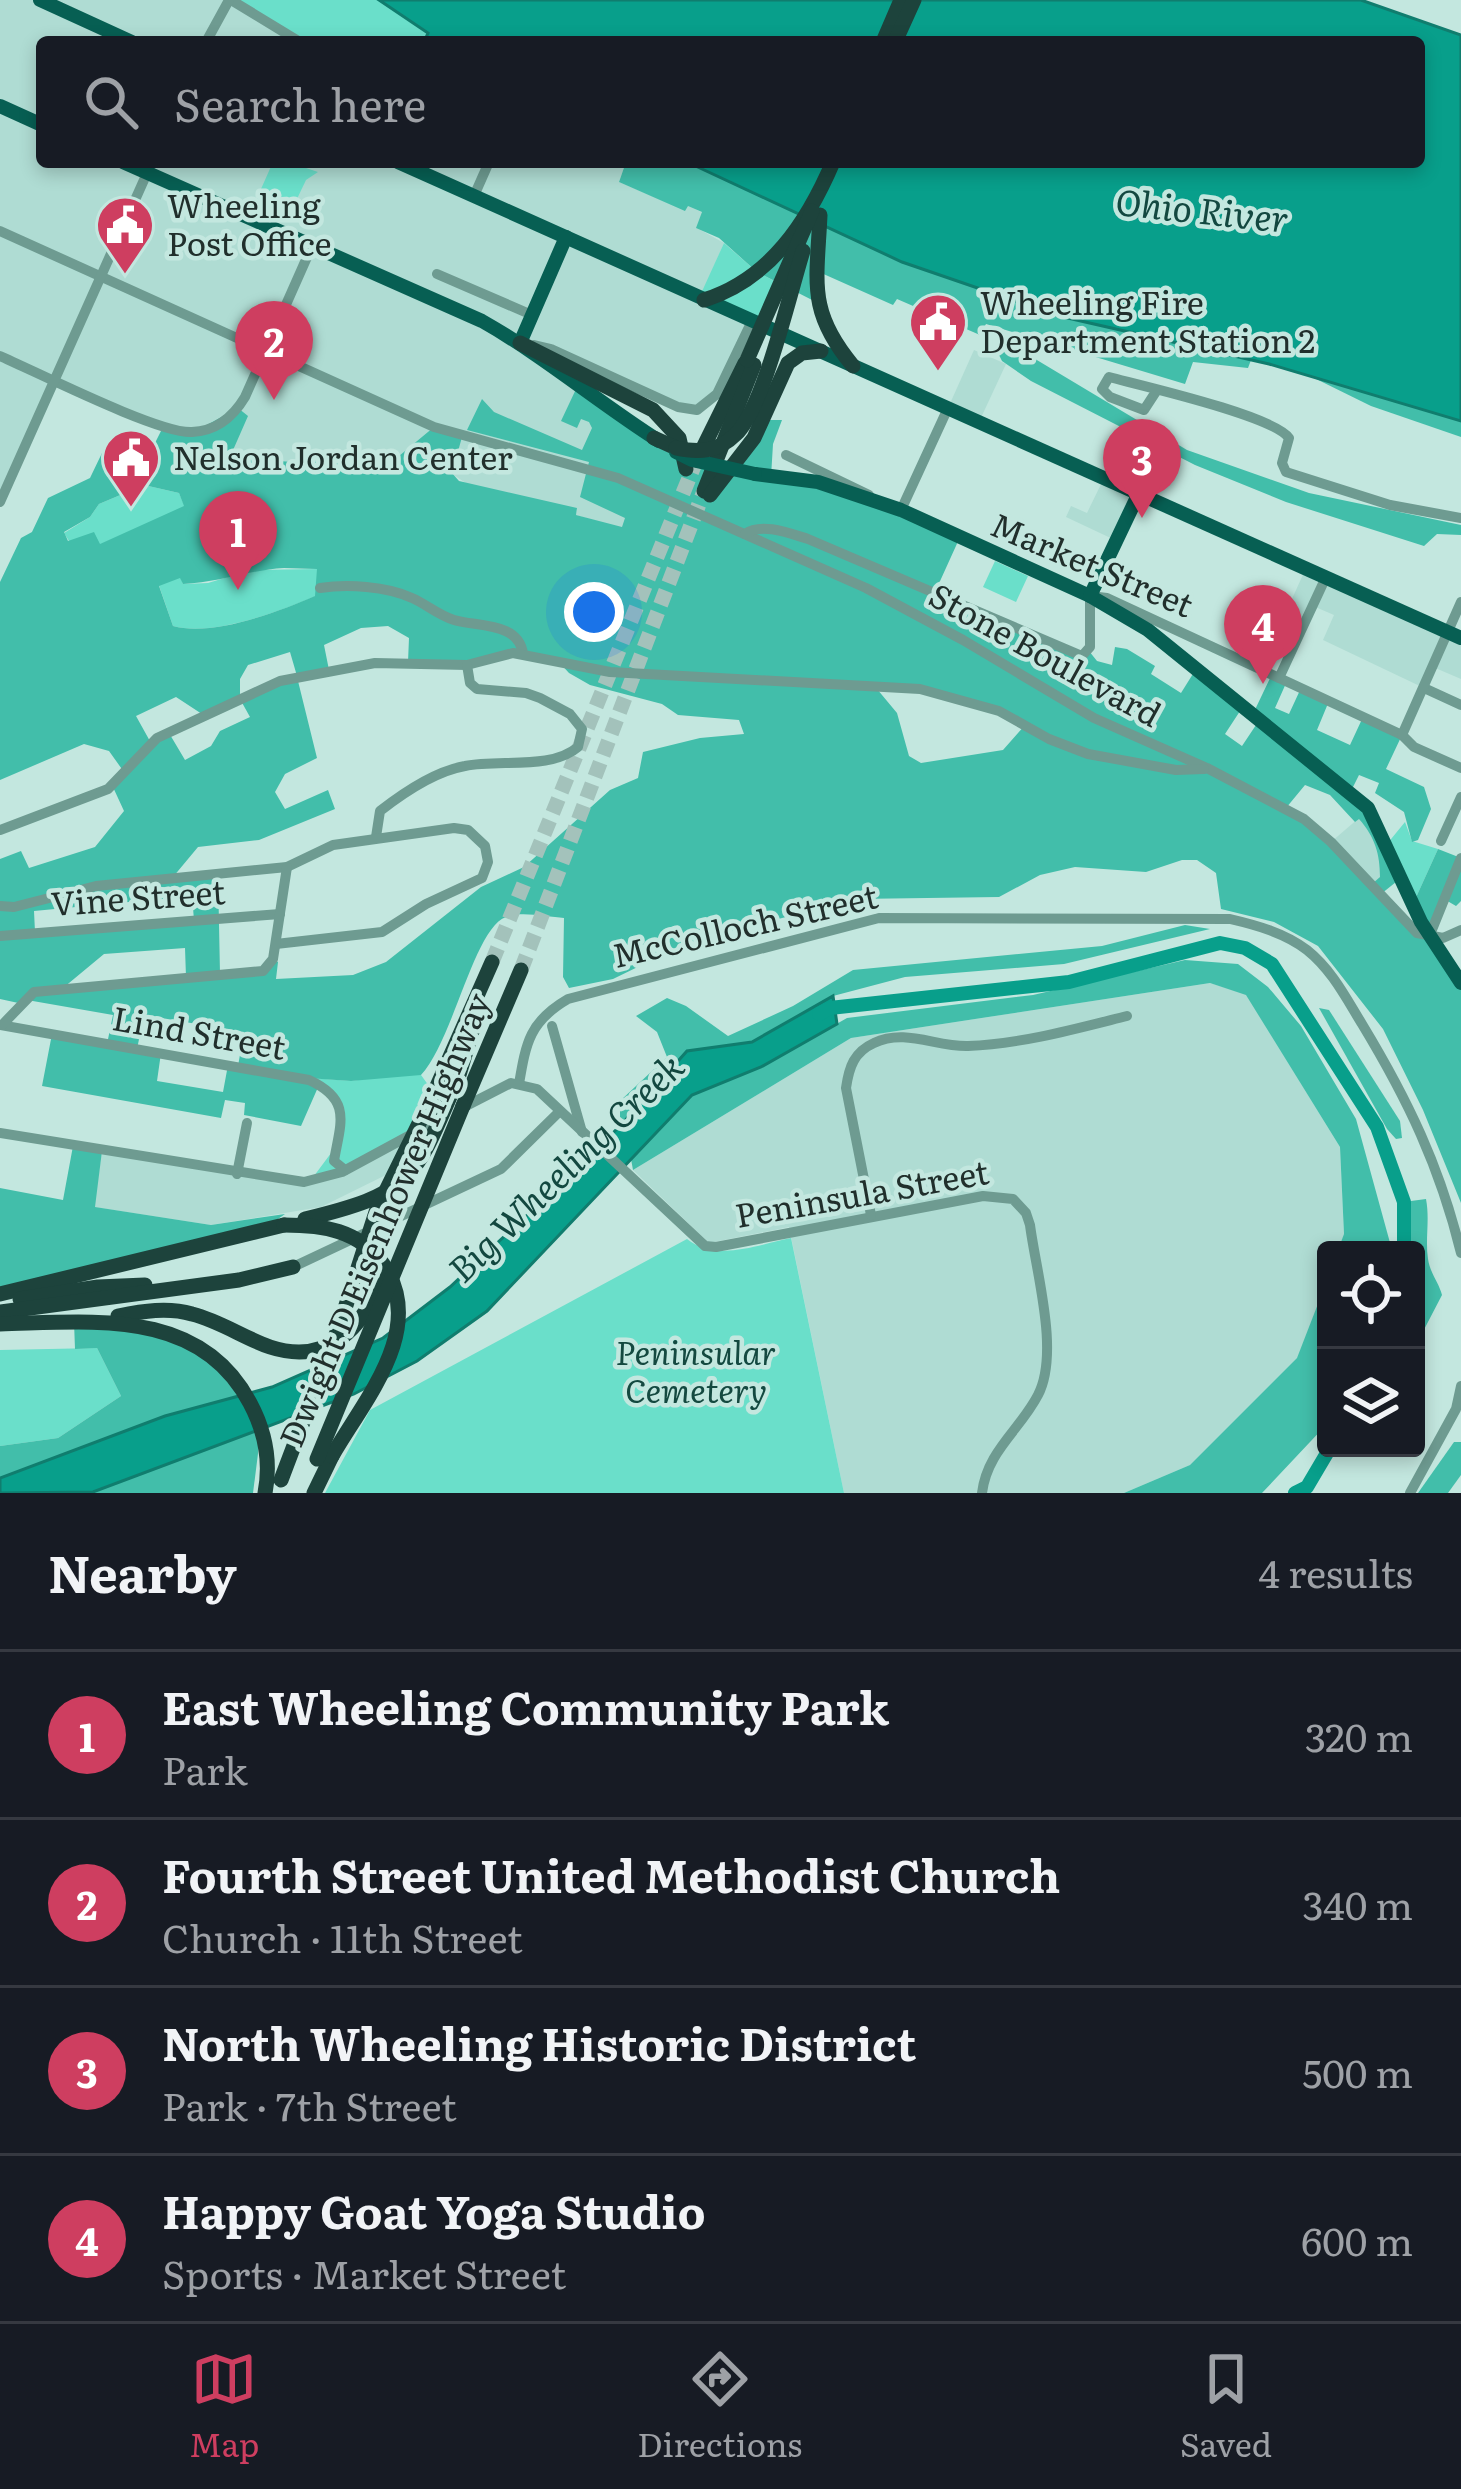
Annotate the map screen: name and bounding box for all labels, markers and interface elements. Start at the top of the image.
search box [36,36,1425,168]
icon: search [78,69,144,135]
text: Search here [174,69,426,136]
water label: Ohio River [1113,173,1291,244]
place label: Wheeling Post Office [167,179,332,266]
public building icon: Wheeling Post Office [94,194,156,276]
place label: Wheeling Fire Department Station 2 [980,276,1315,363]
public building icon: Wheeling Fire Department Station 2 [907,291,969,373]
pin: 2 [235,301,313,400]
pin: 3 [1103,419,1181,518]
public building icon: Nelson Jordan Center [100,427,162,509]
place label: Nelson Jordan Center [173,431,513,480]
pin: 1 [199,491,277,590]
street label: Market Street [984,498,1202,628]
street label: Stone Boulevard [921,569,1171,737]
your location [564,582,624,642]
pin: 4 [1224,585,1302,684]
street label: Vine Street [49,865,227,926]
street label: McColloch Street [607,869,883,978]
street label: Dwight D Eisenhower Highway [265,984,501,1454]
street label: Lind Street [109,991,290,1070]
water label: Big Wheeling Creek [434,1039,694,1293]
street label: Peninsula Street [731,1145,993,1238]
map controls [1317,1241,1425,1457]
button: locate [1317,1241,1425,1349]
park label: Peninsular Cemetery [616,1326,776,1413]
button: layers [1317,1349,1425,1457]
text: Nearby [48,1533,237,1609]
text: 4 results [1259,1542,1413,1600]
text: East Wheeling Community Park [162,1672,889,1739]
text: 1 [79,1706,95,1764]
text: 320 m [1305,1706,1413,1764]
text: Park [162,1739,248,1797]
text: Fourth Street United Methodist Church [162,1840,1060,1907]
text: 2 [77,1874,97,1932]
text: 340 m [1302,1874,1413,1932]
text: Church · 11th Street [162,1907,523,1965]
text: North Wheeling Historic District [162,2008,916,2075]
text: 3 [76,2042,98,2100]
text: 500 m [1302,2042,1413,2100]
text: Park · 7th Street [162,2075,457,2133]
text: Happy Goat Yoga Studio [162,2176,706,2243]
text: 4 [75,2210,99,2268]
text: 600 m [1301,2210,1413,2268]
text: Sports · Market Street [162,2243,566,2301]
tab: Map [189,2346,259,2467]
tab: Directions [637,2346,802,2467]
tab: Saved [1180,2346,1272,2467]

